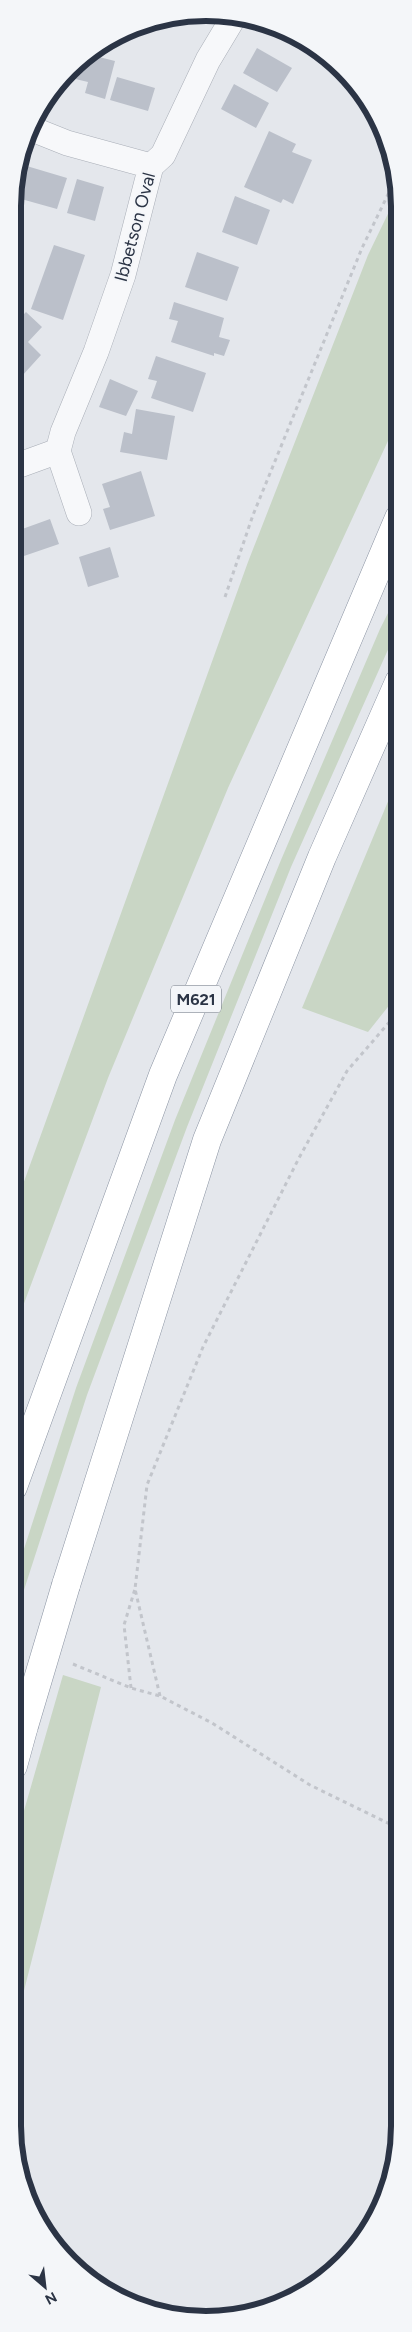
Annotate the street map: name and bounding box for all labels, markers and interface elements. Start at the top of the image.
street label: Ibbetson Oval [110,170,160,284]
road number: M621 [171,986,221,1012]
north arrow [20,2262,70,2312]
text: N [42,2288,60,2308]

